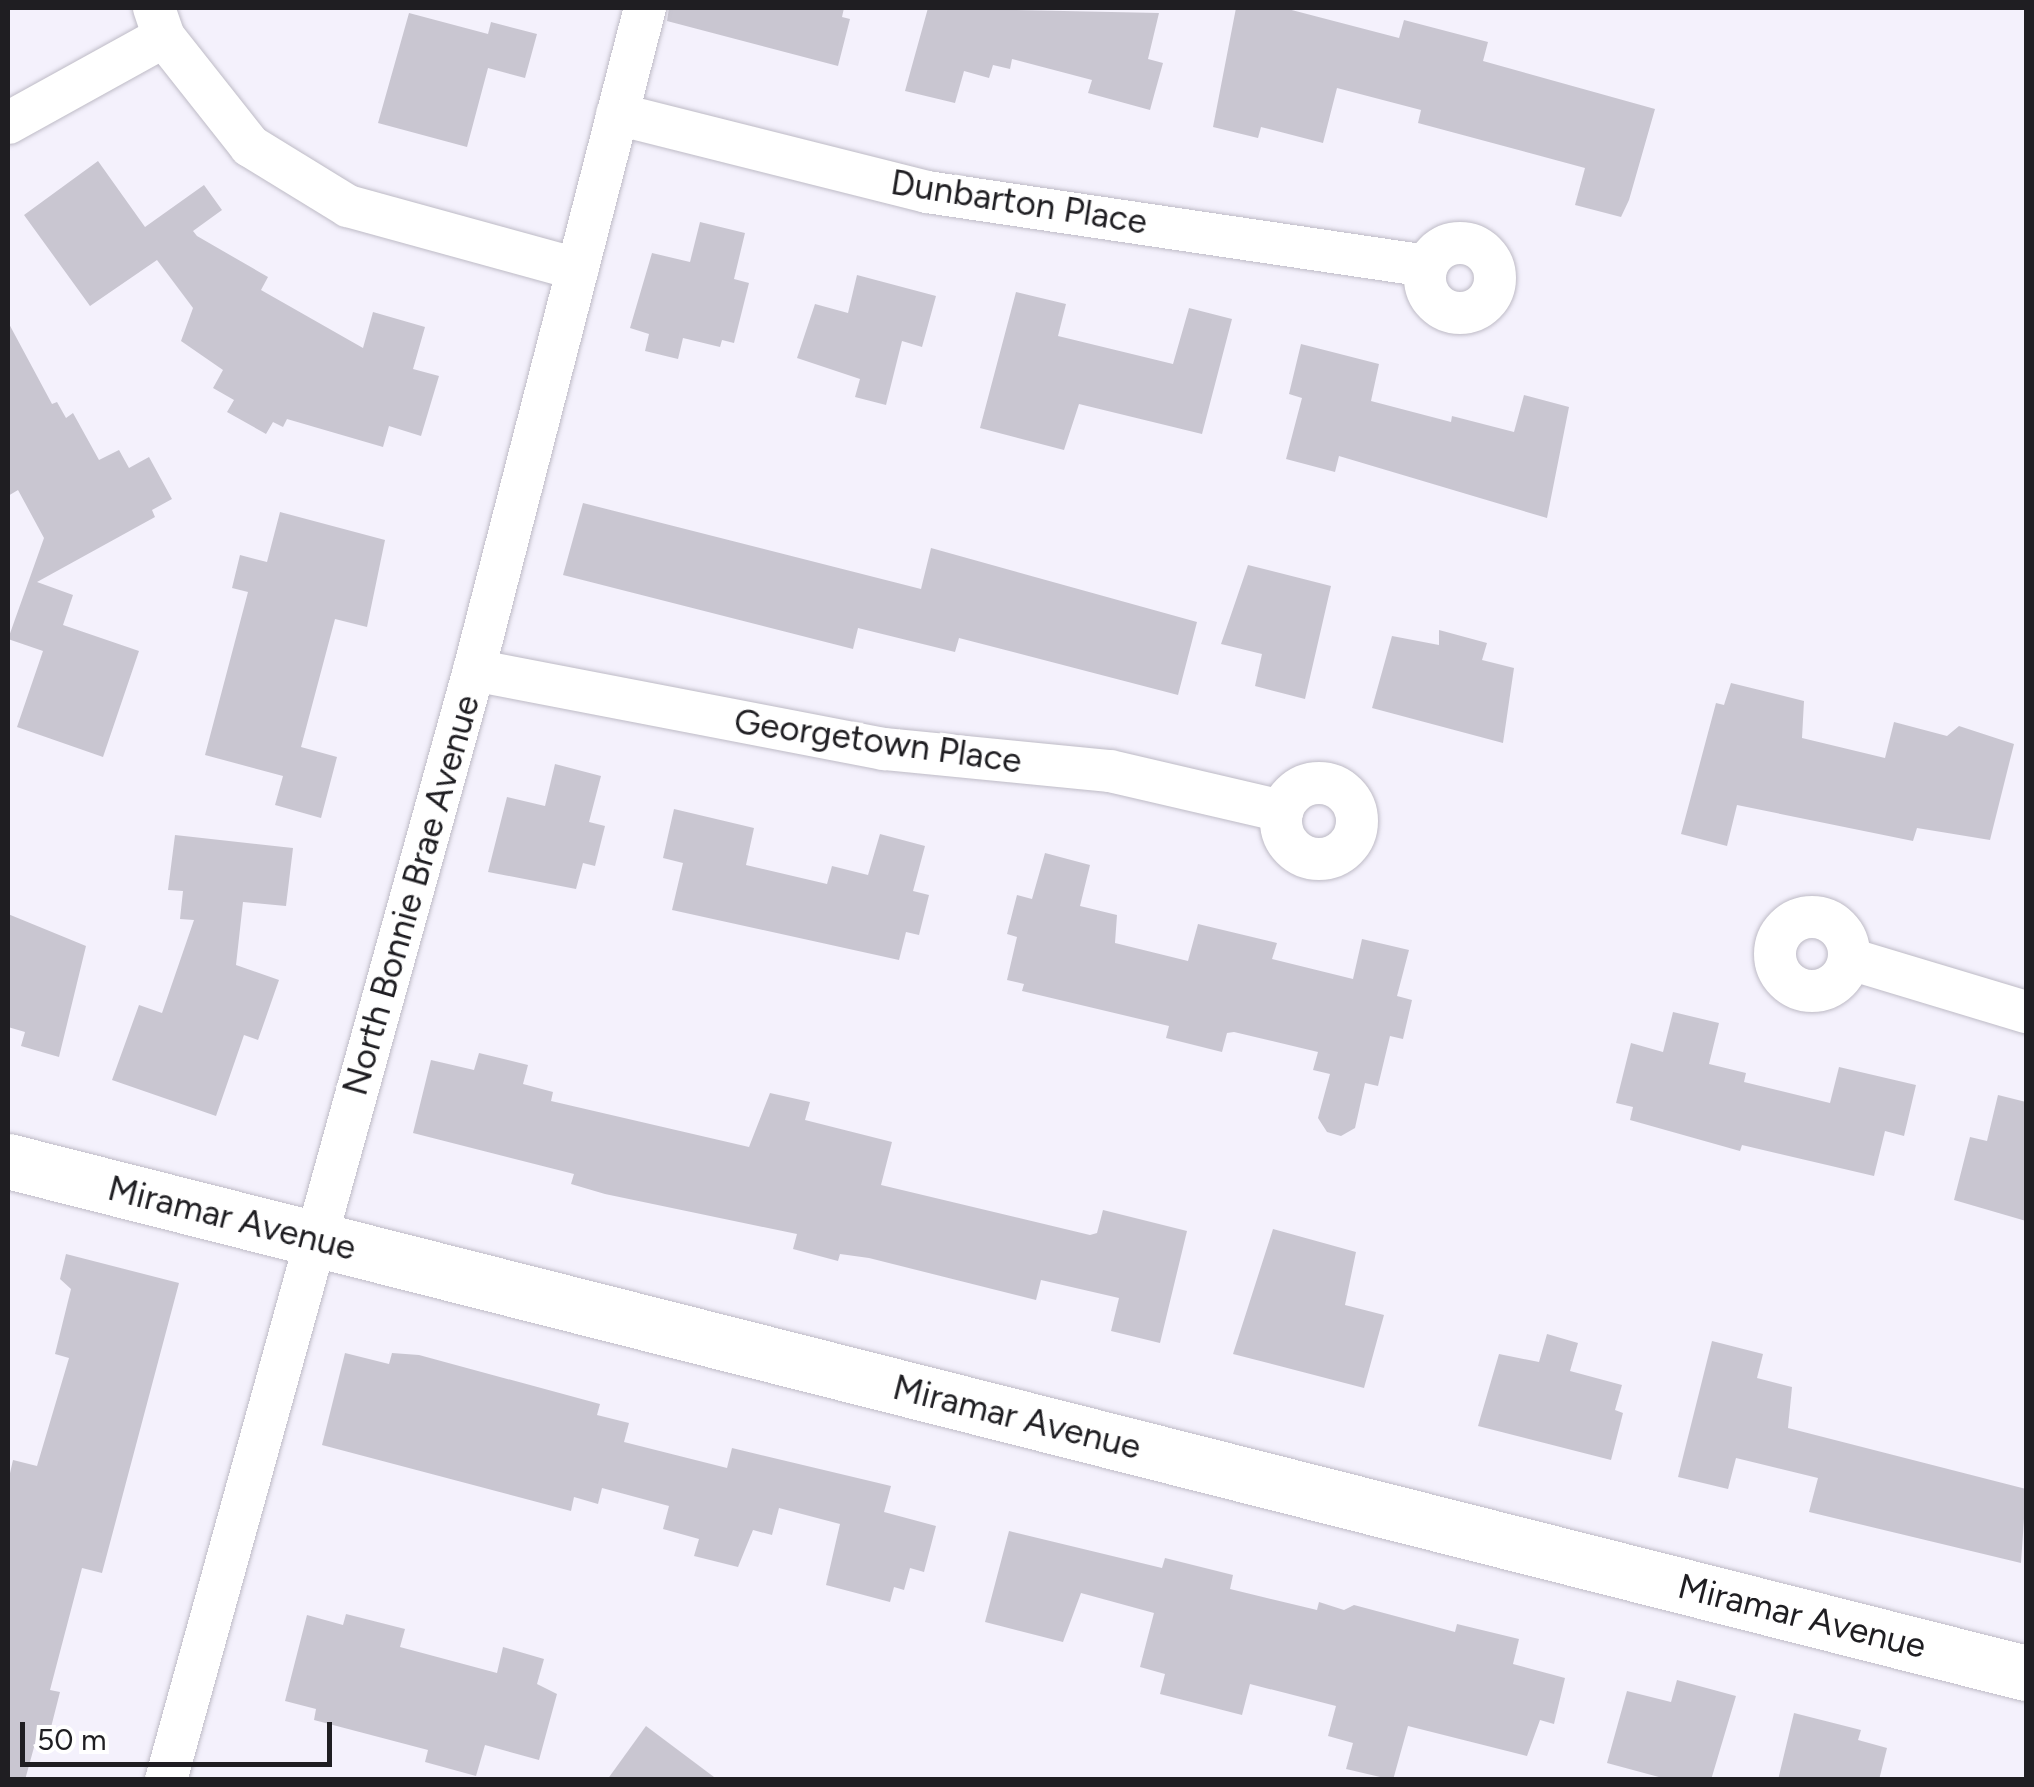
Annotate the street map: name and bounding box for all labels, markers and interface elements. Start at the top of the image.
street label: Dunbarton Place [888,161,1150,243]
street label: North Bonnie Brae Avenue [334,690,488,1100]
street label: Georgetown Place [732,700,1024,782]
street label: Miramar Avenue [104,1167,360,1269]
street label: Miramar Avenue [889,1366,1145,1468]
street label: Miramar Avenue [1674,1565,1930,1667]
scale bar [25,1702,338,1764]
text: 50 m [37,1721,106,1758]

